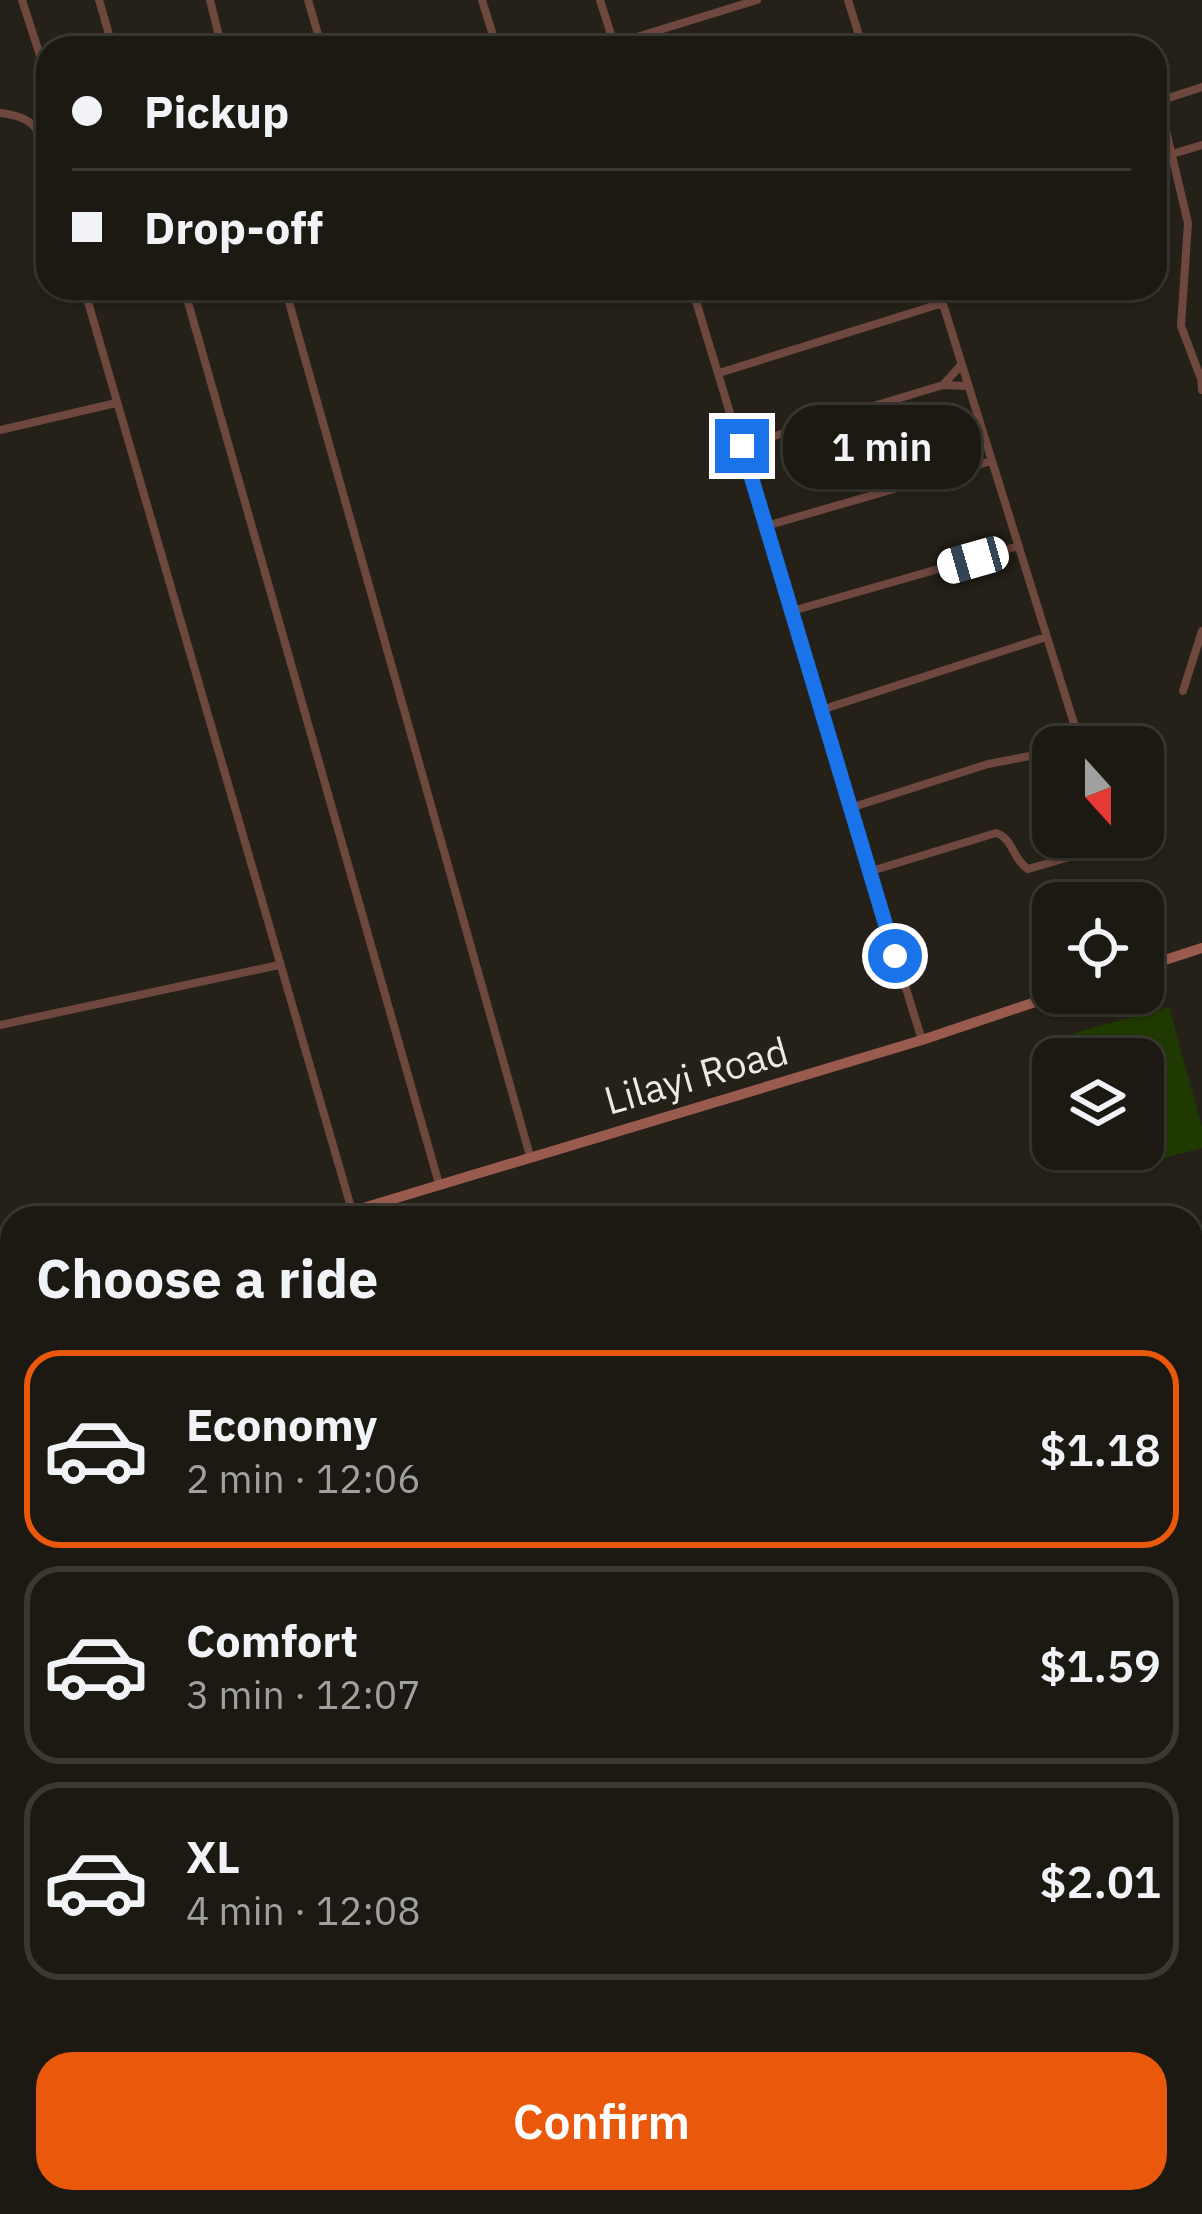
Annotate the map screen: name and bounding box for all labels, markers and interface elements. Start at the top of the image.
text: Pickup [144,82,289,140]
text: Drop-off [144,198,323,256]
callout: 1 min [784,404,982,488]
route end [715,419,769,473]
text: 1 min [832,421,932,472]
car [933,533,1013,587]
north arrow [1032,726,1164,858]
map controls [1032,726,1164,1170]
button: locate [1032,882,1164,1014]
route start [868,929,922,983]
street label: Lilayi Road [598,1024,794,1126]
button: layers [1032,1038,1164,1170]
text: Choose a ride [36,1243,378,1313]
icon: car [42,1395,150,1503]
text: Economy [186,1395,377,1453]
text: $1.18 [1040,1420,1161,1478]
text: 2 min · 12:06 [186,1453,421,1504]
icon: car [42,1611,150,1719]
text: Comfort [186,1611,358,1669]
text: $1.59 [1040,1636,1161,1694]
text: 3 min · 12:07 [186,1669,421,1720]
icon: car [42,1827,150,1935]
text: XL [186,1827,240,1885]
text: $2.01 [1040,1852,1161,1910]
text: 4 min · 12:08 [186,1885,421,1936]
button: Confirm [36,2052,1167,2190]

